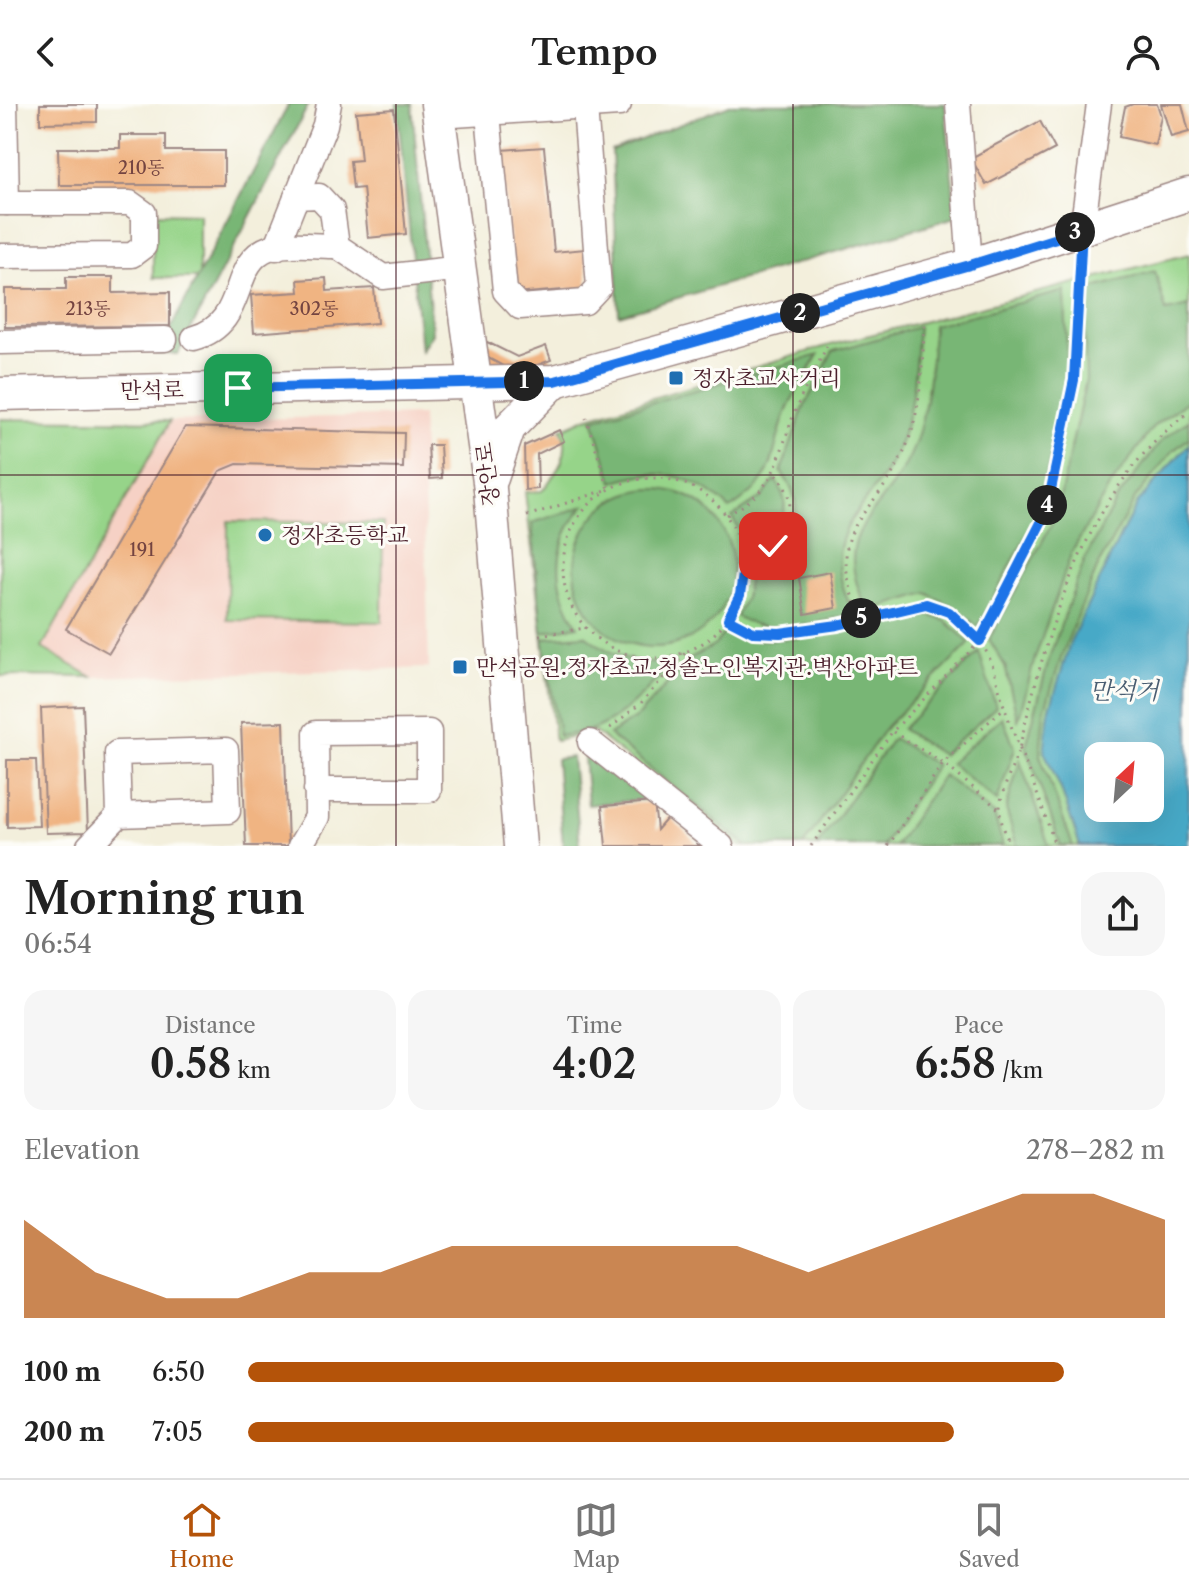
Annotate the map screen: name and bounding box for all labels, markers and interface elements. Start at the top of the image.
icon: back [24,30,68,74]
text: Tempo [531,30,658,74]
icon: person [1121,30,1165,74]
house number: 210동 [118,157,164,179]
pin: 3 [1055,212,1095,252]
text: 3 [1069,218,1081,245]
pin: 2 [780,293,820,333]
house number: 213동 [65,298,111,320]
house number: 302동 [289,298,339,320]
text: 2 [794,299,807,326]
pin [204,354,272,422]
pin: 1 [504,361,544,401]
place label: 정자초교사거리 [692,365,841,392]
icon: arrive [216,366,260,410]
text: 1 [519,367,529,394]
marker: 정자초교사거리 [667,369,685,387]
street label: 만석로 [120,376,184,405]
street label: 장안로 [470,441,505,507]
pin: 4 [1027,485,1067,525]
text: 4 [1040,491,1054,518]
pin [739,512,807,580]
place label: 정자초등학교 [281,522,409,549]
icon: check [751,524,795,568]
marker: 정자초등학교 [256,526,274,544]
house number: 191 [129,539,155,561]
pin: 5 [841,598,881,638]
text: 5 [855,604,867,631]
place label: 만석공원.정자초교.청솔노인복지관.벽산아파트 [476,654,918,681]
marker: 만석공원.정자초교.청솔노인복지관.벽산아파트 [451,658,469,676]
water label: 만석거 [1089,676,1161,705]
north arrow [1084,742,1164,822]
map controls [1084,742,1164,822]
text: Morning run [24,871,305,925]
button: share [1081,872,1165,956]
text: 06:54 [24,928,92,960]
text: Distance [165,1012,256,1039]
text: Time [567,1012,622,1039]
text: Pace [954,1012,1004,1039]
text: 0.58 [150,1039,232,1088]
text: 4:02 [552,1039,637,1088]
text: 6:58 [914,1039,996,1088]
text: km [232,1057,271,1084]
text: /km [996,1057,1043,1084]
text: Elevation [24,1134,140,1166]
text: 278–282 m [1026,1134,1165,1166]
text: 100 m [24,1356,101,1388]
text: 6:50 [152,1356,205,1388]
text: 200 m [24,1416,105,1448]
text: 7:05 [152,1416,203,1448]
tab: Home [169,1498,234,1573]
tab: Map [573,1498,620,1573]
tab: Saved [959,1498,1020,1573]

